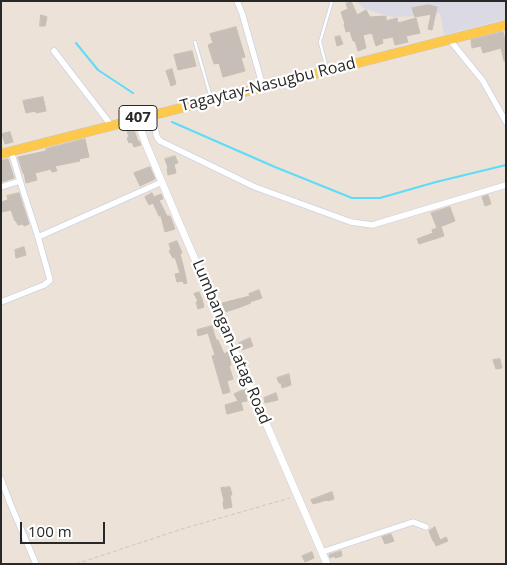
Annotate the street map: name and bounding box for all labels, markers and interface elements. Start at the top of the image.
street label: Tagaytay-Nasugbu Road [178,54,358,116]
road number: 407 [119,106,157,130]
street label: Lumbangan-Latag Road [188,257,274,427]
scale bar [22,512,108,544]
text: 100 m [28,521,72,541]

